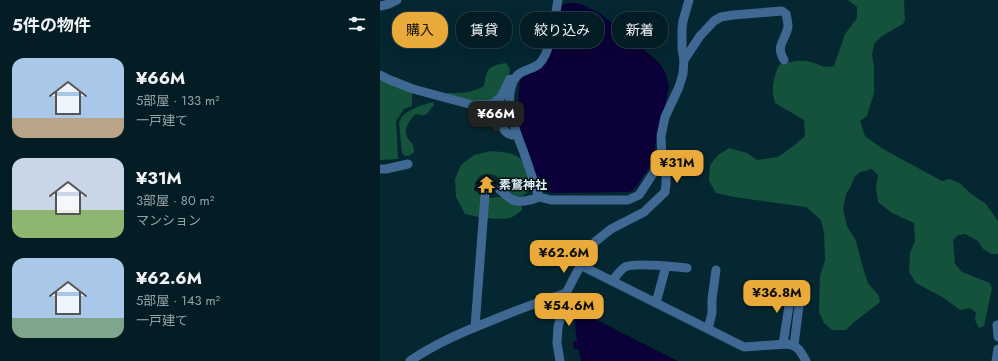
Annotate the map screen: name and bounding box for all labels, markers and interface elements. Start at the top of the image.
chip: 購入 [392,12,448,48]
chip: 賃貸 [456,12,512,48]
chip: 絞り込み [520,12,604,48]
chip: 新着 [612,12,668,48]
text: 5件の物件 [12,13,91,37]
icon: filters [346,13,368,35]
text: ¥66M [136,66,185,90]
icon: home [44,74,92,122]
text: 5部屋 · 133 m² [136,91,220,110]
pin: ¥66M [472,101,520,135]
text: ¥66M [477,104,515,123]
text: 一戸建て [136,111,188,130]
pin: ¥31M [653,150,701,184]
text: ¥31M [660,153,694,172]
text: ¥31M [136,166,182,190]
icon: home [44,174,92,222]
temple icon: 素鵞神社 [476,175,496,195]
place label: 素鵞神社 [499,176,547,194]
text: 3部屋 · 80 m² [136,191,214,210]
text: マンション [136,211,201,230]
pin: ¥62.6M [531,240,597,274]
text: ¥62.6M [539,243,589,262]
text: ¥62.6M [136,266,202,290]
icon: home [44,274,92,322]
pin: ¥36.8M [744,280,810,314]
text: ¥36.8M [752,283,802,302]
text: 5部屋 · 143 m² [136,291,220,310]
pin: ¥54.6M [536,293,602,327]
text: ¥54.6M [544,296,594,315]
text: 一戸建て [136,311,188,330]

